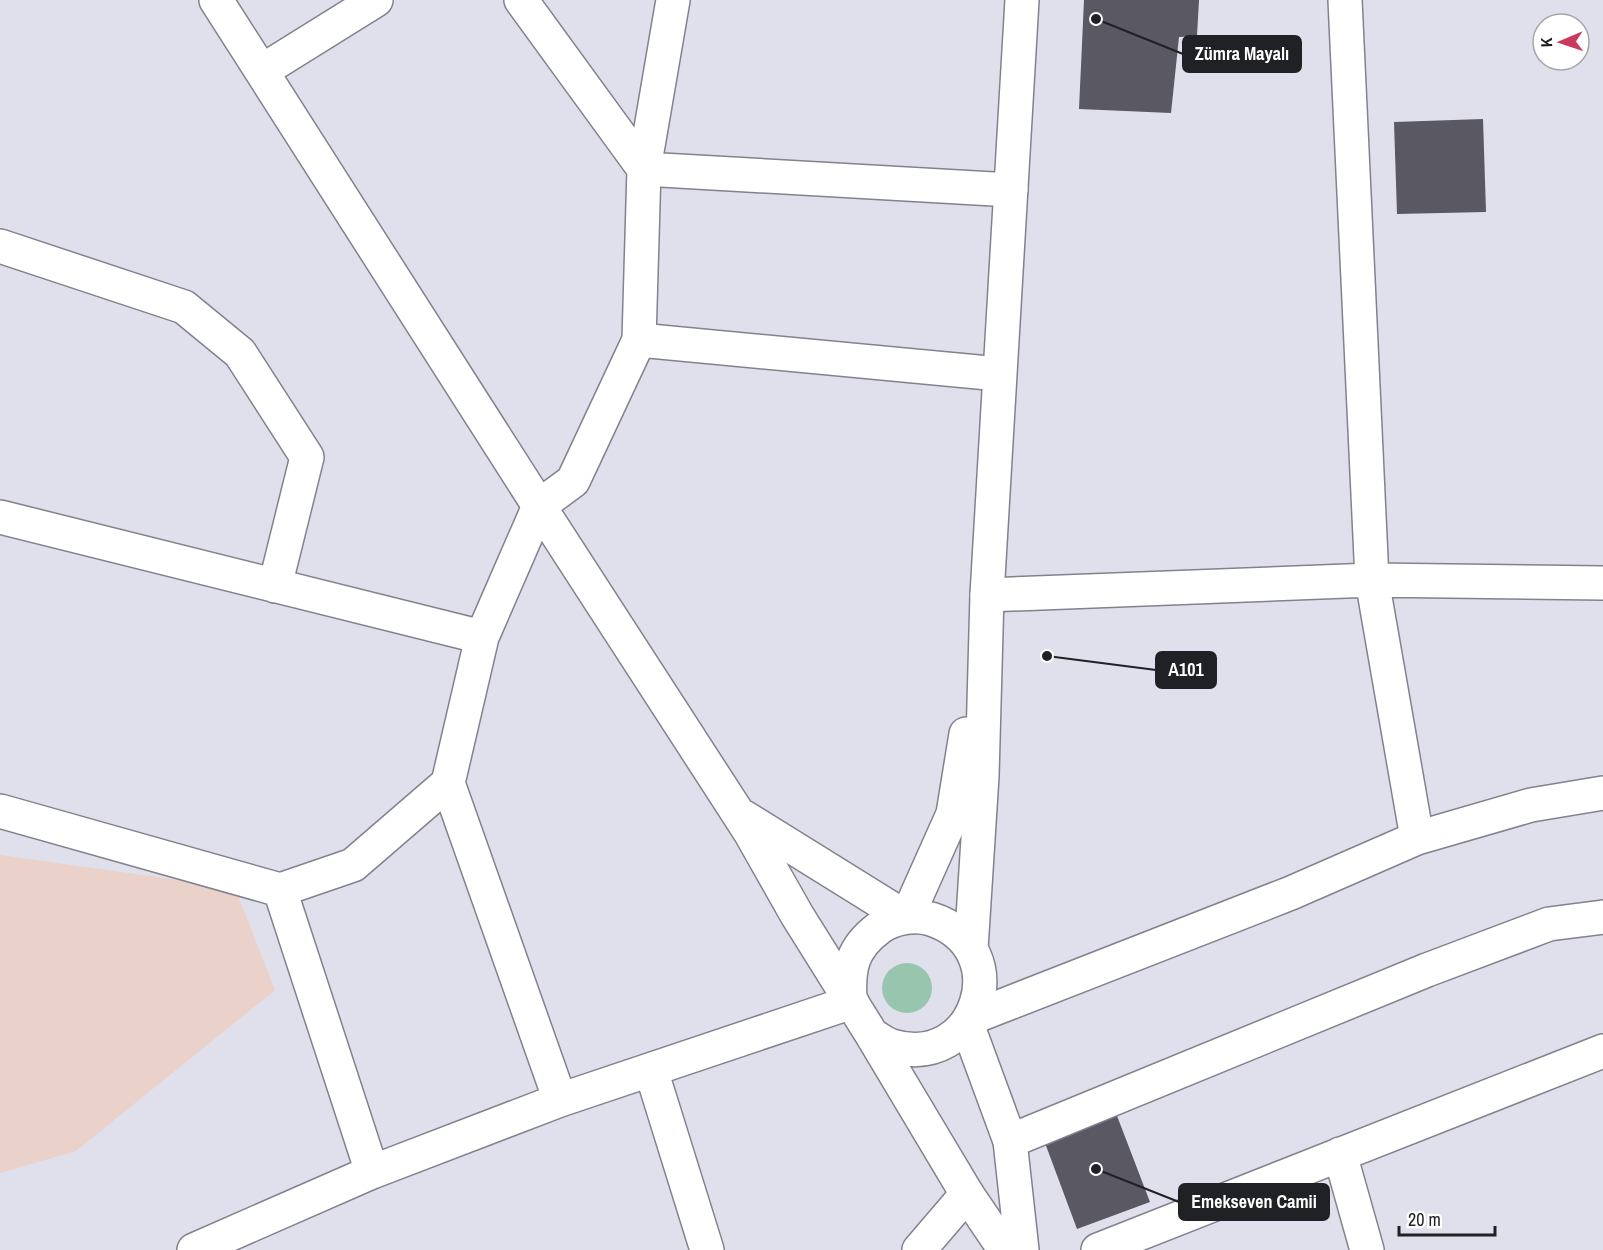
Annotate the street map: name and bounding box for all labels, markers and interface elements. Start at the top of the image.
north arrow [1531,12,1591,72]
callout: Zümra Mayalı [1183,36,1301,72]
text: K [1535,37,1557,48]
text: Zümra Mayalı [1195,41,1289,66]
callout: A101 [1156,652,1216,688]
text: A101 [1168,657,1204,682]
callout: Emekseven Camii [1179,1184,1329,1220]
text: Emekseven Camii [1191,1189,1317,1214]
scale bar [1399,1199,1495,1237]
text: 20 m [1408,1207,1441,1232]

